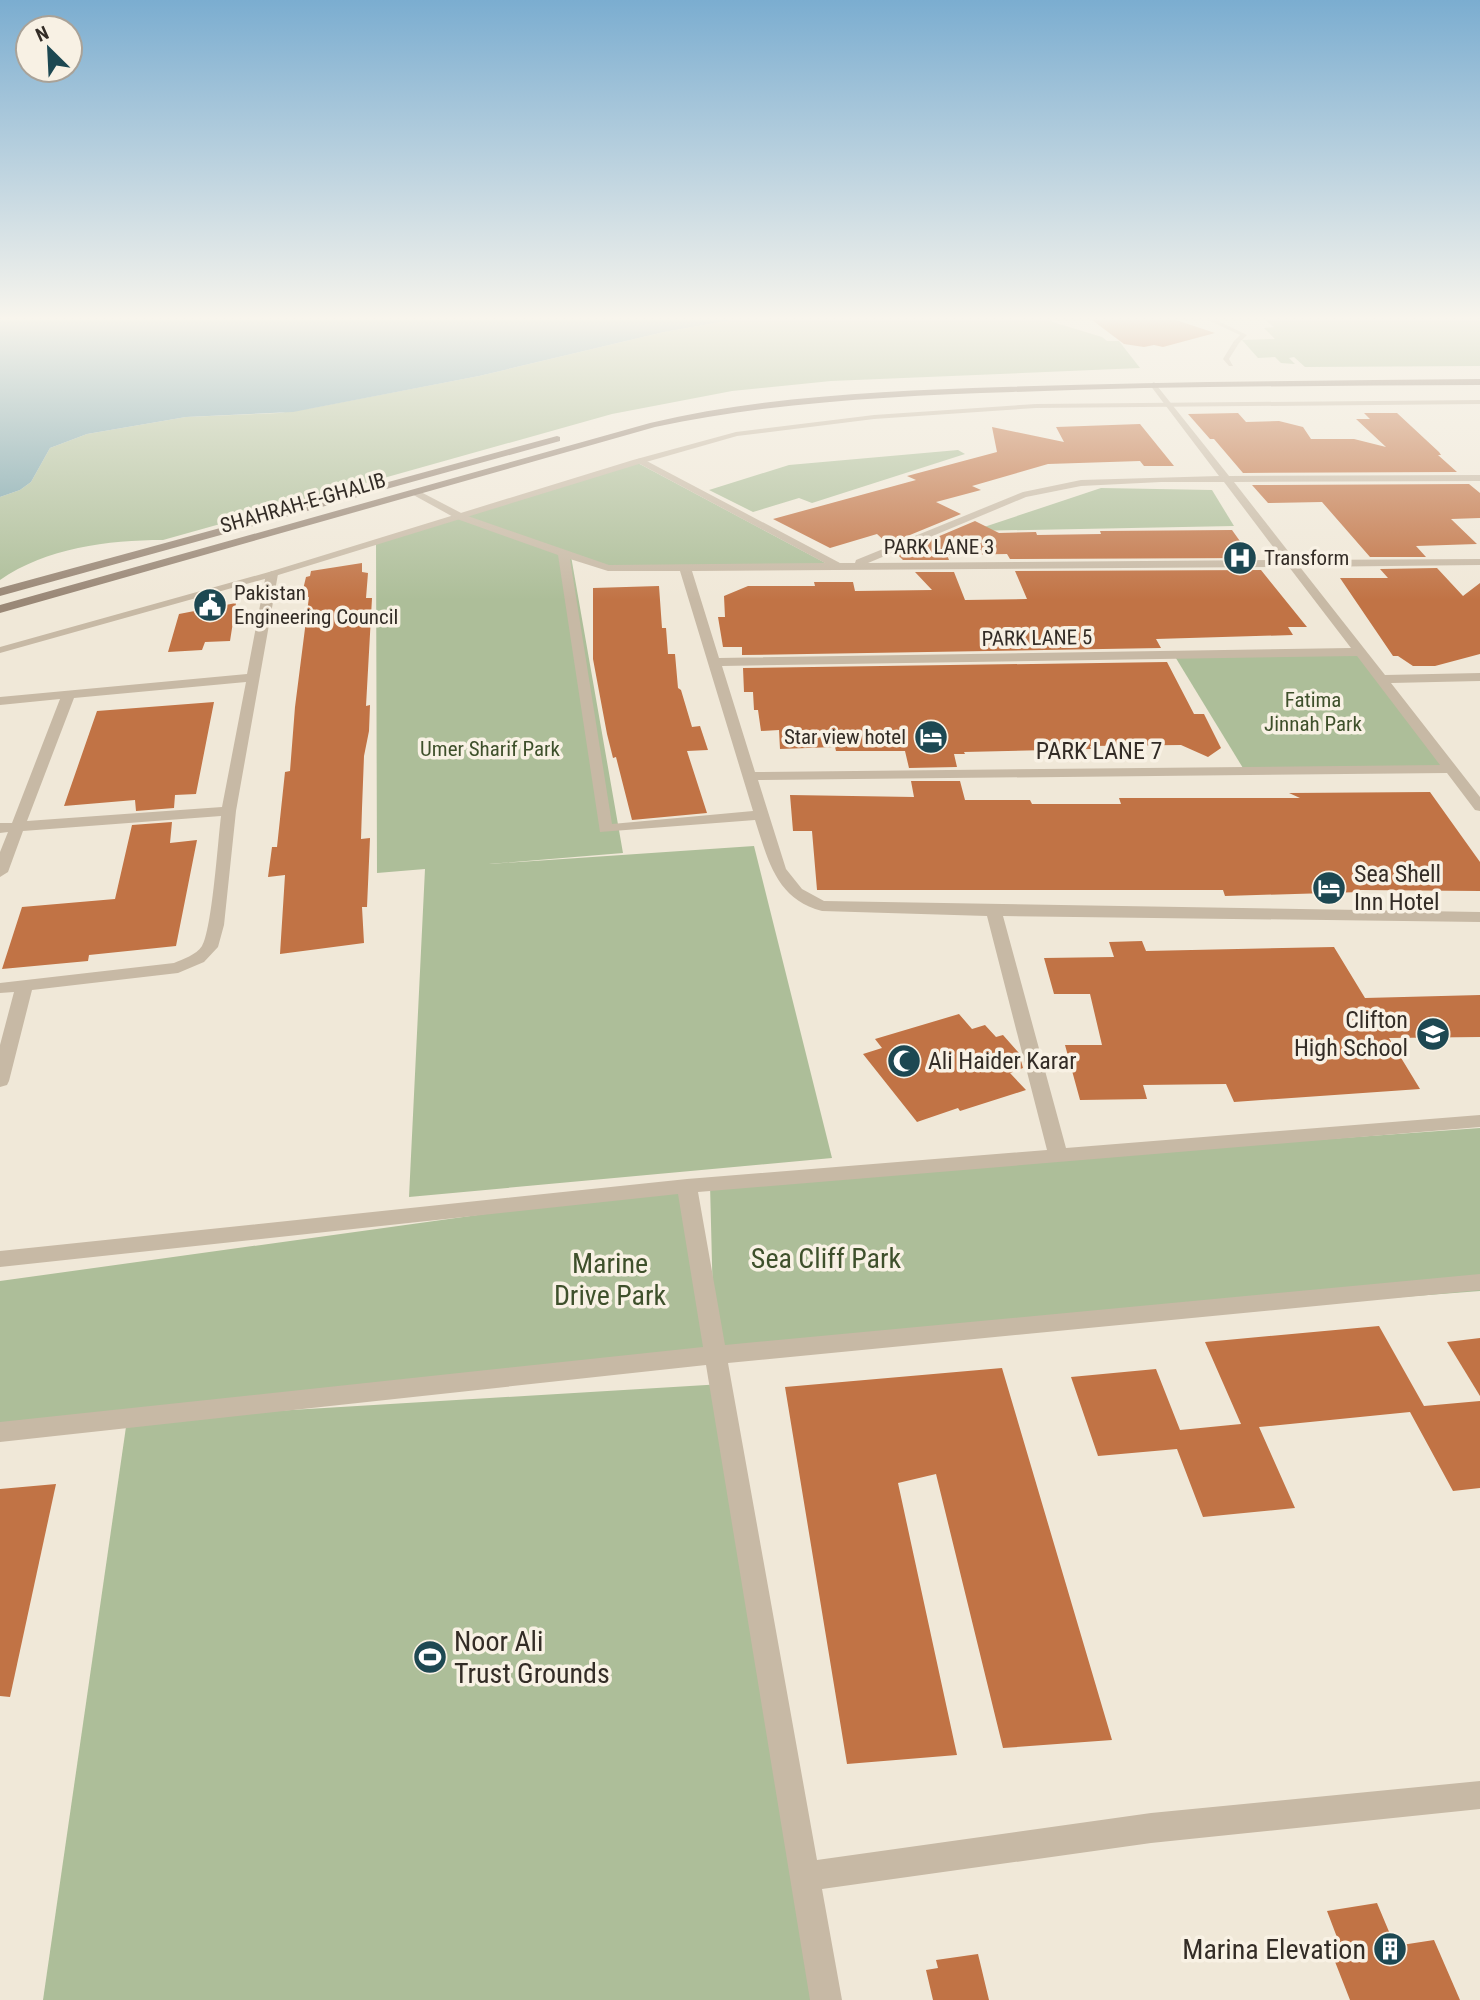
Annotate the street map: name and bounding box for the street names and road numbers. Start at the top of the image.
street label: SHAHRAH-E-GHALIB [218,468,388,538]
street label: PARK LANE 3 [884,535,994,559]
street label: PARK LANE 5 [981,625,1093,651]
street label: PARK LANE 7 [1036,737,1162,765]

